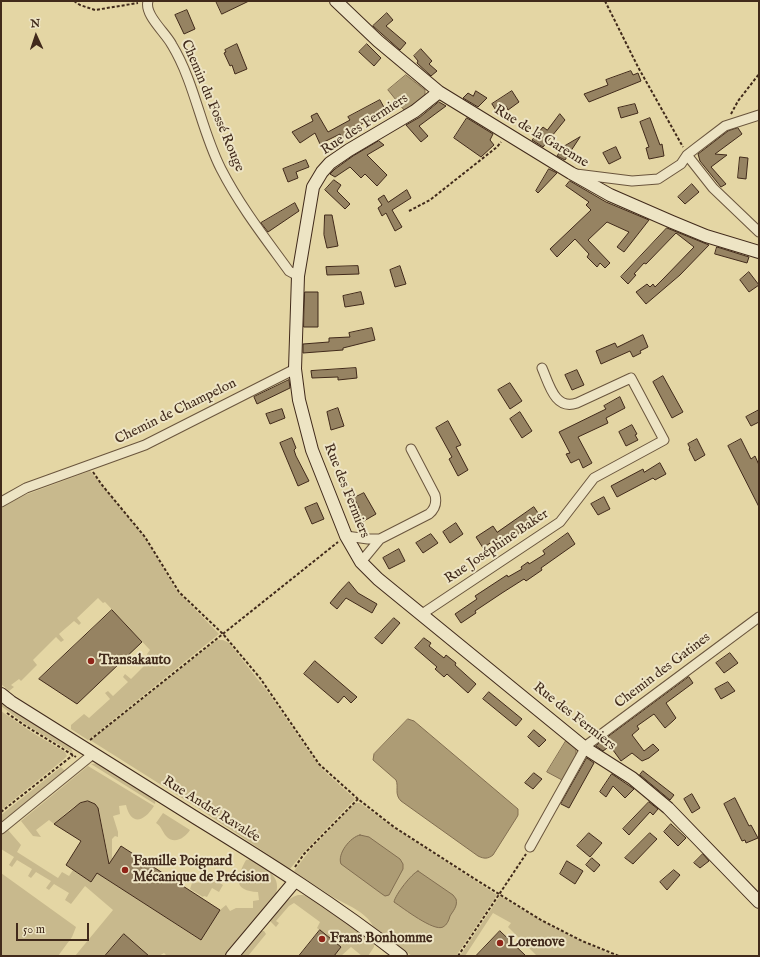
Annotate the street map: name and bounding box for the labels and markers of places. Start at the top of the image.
place label: Transakauto [99,653,171,669]
marker: Transakauto [86,656,96,666]
place label: Famille Poignard Mécanique de Précision [133,854,269,886]
marker: Famille Poignard Mécanique de Précision [120,865,130,875]
place label: Frans Bonhomme [330,931,432,947]
marker: Frans Bonhomme [317,934,327,944]
place label: Lorenove [508,935,565,951]
marker: Lorenove [495,938,505,948]

